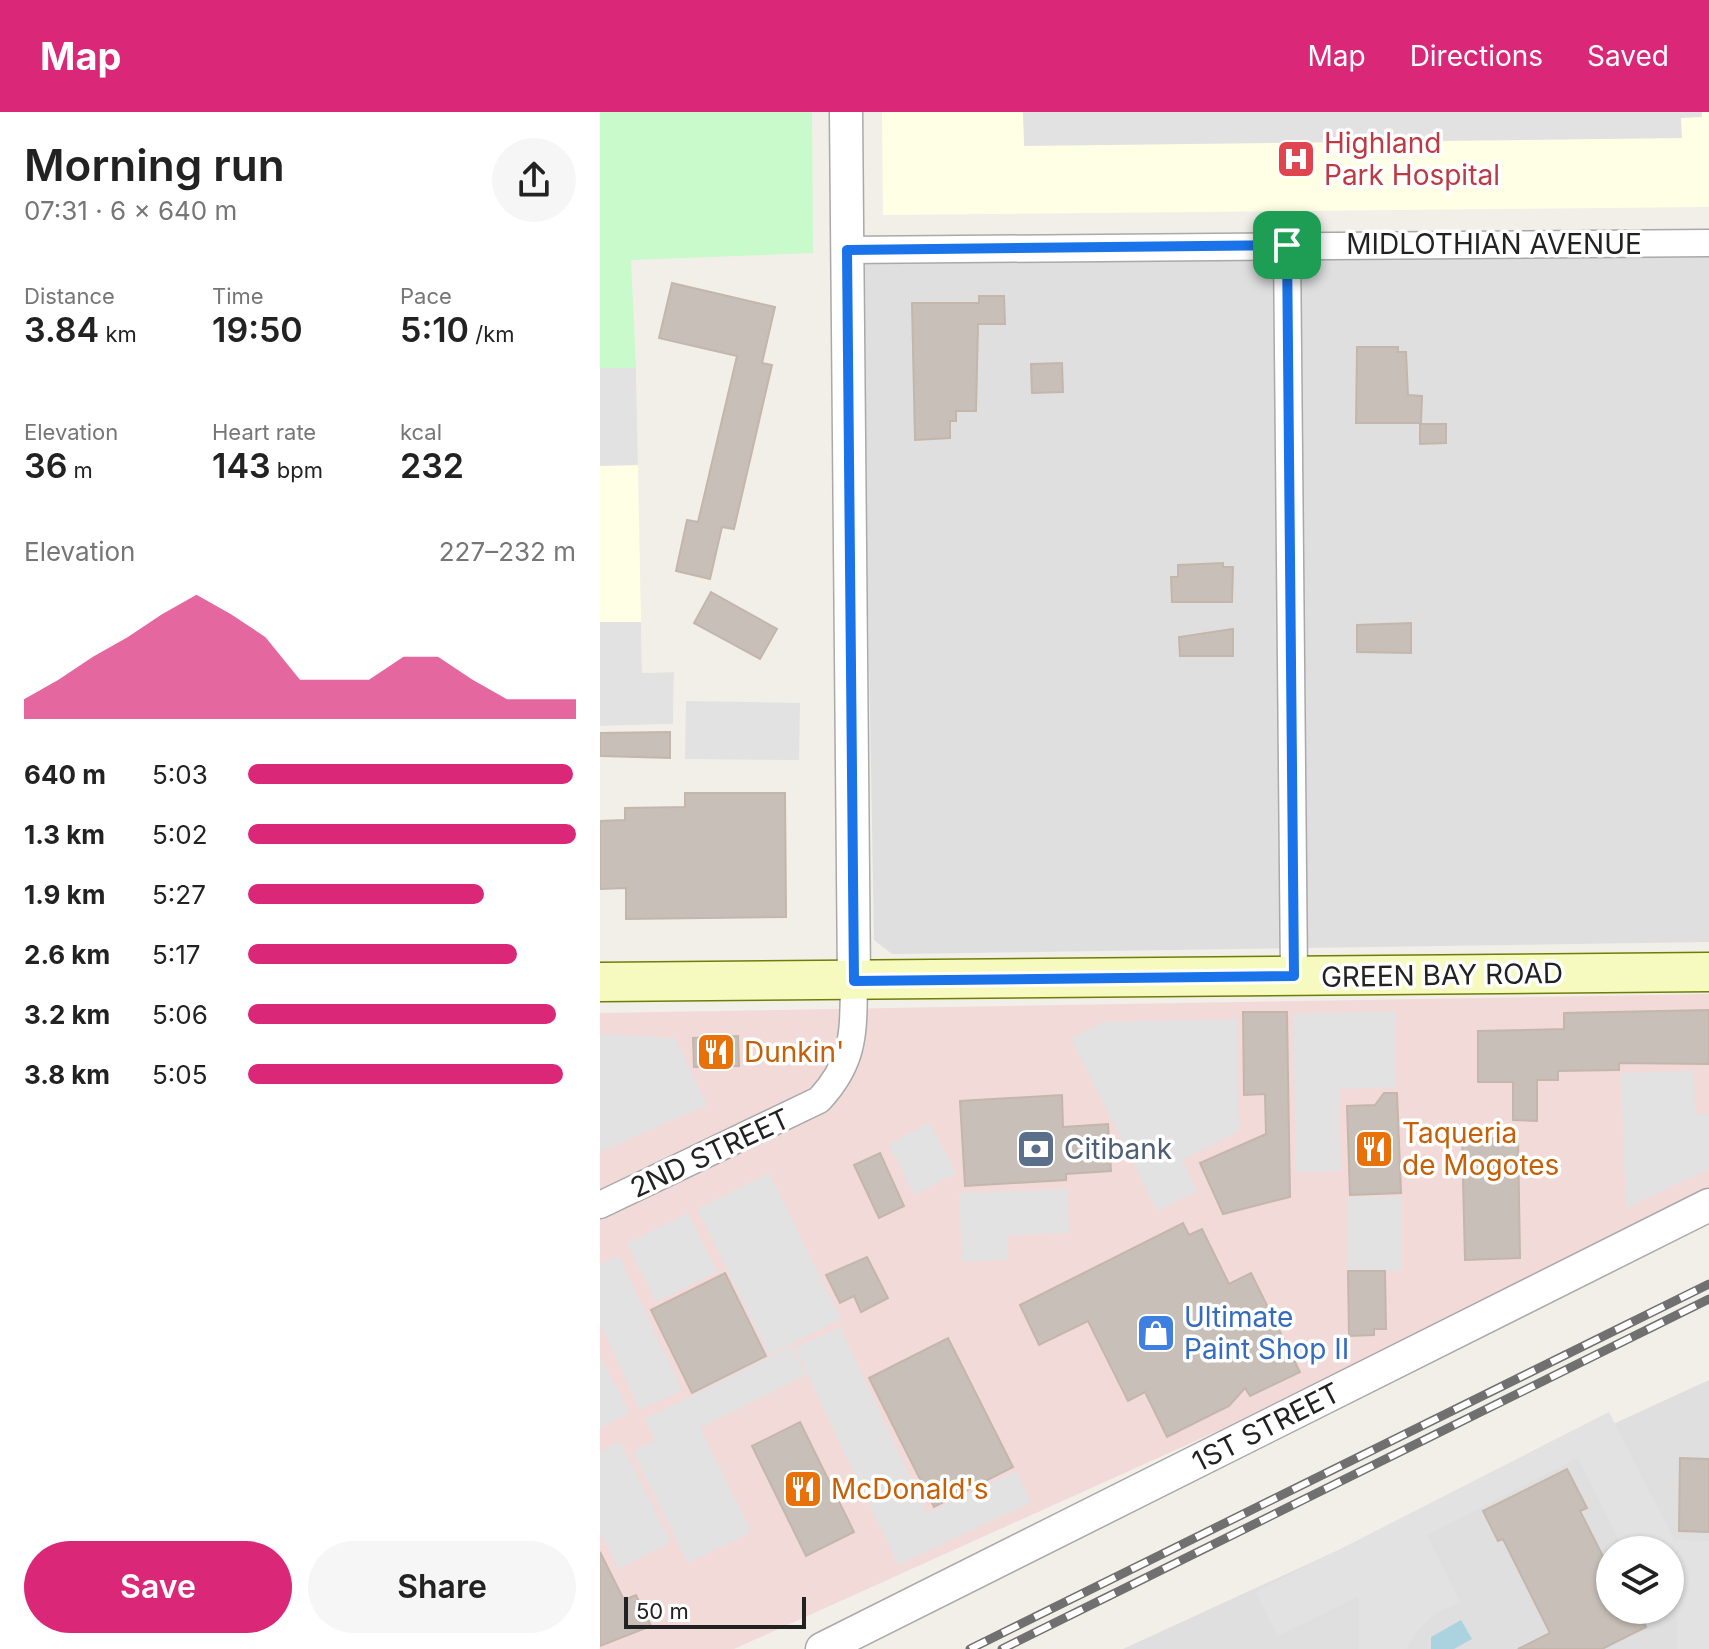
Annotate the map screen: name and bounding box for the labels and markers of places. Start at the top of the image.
place label: Highland Park Hospital [1324,126,1500,192]
hospital icon: Highland Park Hospital [1275,138,1317,180]
pin [1253,211,1321,279]
restaurant icon: Dunkin' [695,1031,737,1073]
place label: Dunkin' [744,1035,844,1069]
place label: Taqueria de Mogotes [1402,1116,1559,1182]
bank icon: Citibank [1015,1128,1057,1170]
restaurant icon: Taqueria de Mogotes [1353,1128,1395,1170]
place label: Citibank [1064,1132,1172,1166]
place label: Ultimate Paint Shop II [1184,1300,1349,1366]
shop icon: Ultimate Paint Shop II [1135,1312,1177,1354]
restaurant icon: McDonald's [782,1468,824,1510]
place label: McDonald's [831,1472,989,1506]

